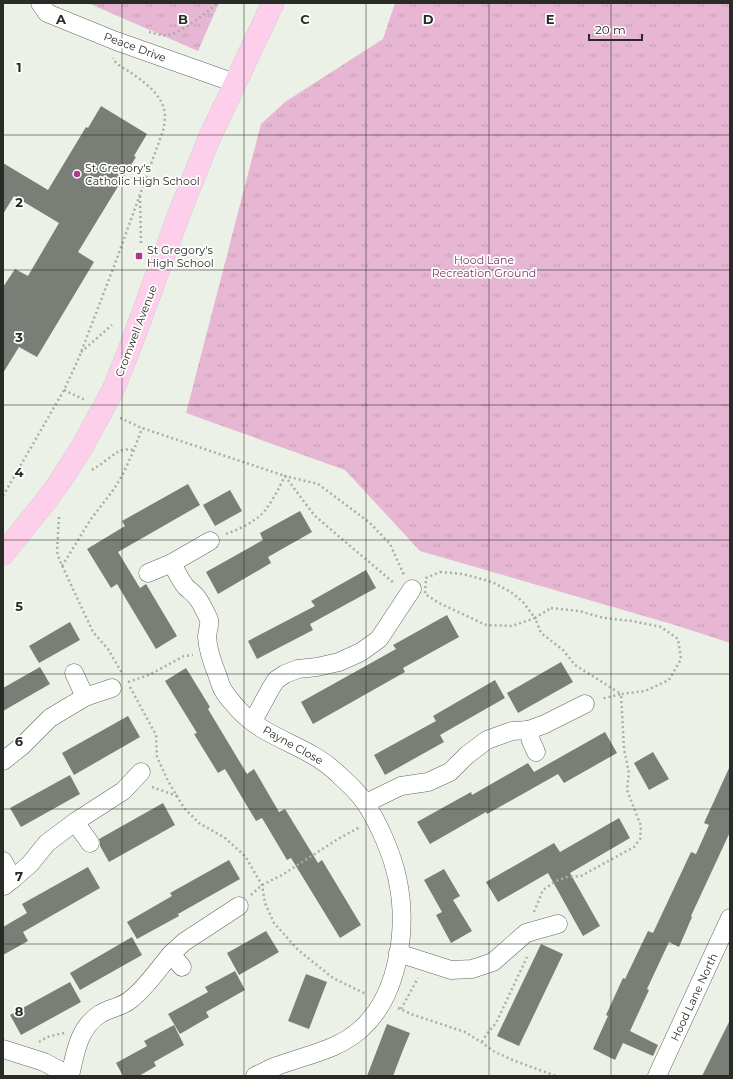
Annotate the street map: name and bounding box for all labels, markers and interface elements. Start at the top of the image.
text: A [55,11,67,27]
text: B [178,11,188,27]
text: C [300,11,310,27]
text: D [423,11,434,27]
text: E [546,11,555,27]
scale bar [589,16,642,42]
text: 20 m [595,22,626,37]
street label: Peace Drive [102,29,168,65]
text: 1 [16,59,22,75]
place label: St Gregory's Catholic High School [85,161,200,188]
marker: St Gregory's Catholic High School [72,169,82,179]
text: 2 [15,194,23,210]
place label: St Gregory's High School [147,243,214,270]
marker: St Gregory's High School [134,251,144,261]
park label: Hood Lane Recreation Ground [432,253,536,280]
street label: Cromwell Avenue [112,283,160,379]
text: 3 [14,329,23,345]
text: 4 [15,464,24,480]
text: 5 [15,598,23,614]
street label: Payne Close [260,723,326,767]
text: 6 [15,733,24,749]
text: 7 [15,868,23,884]
street label: Hood Lane North [668,951,720,1043]
text: 8 [15,1003,24,1019]

